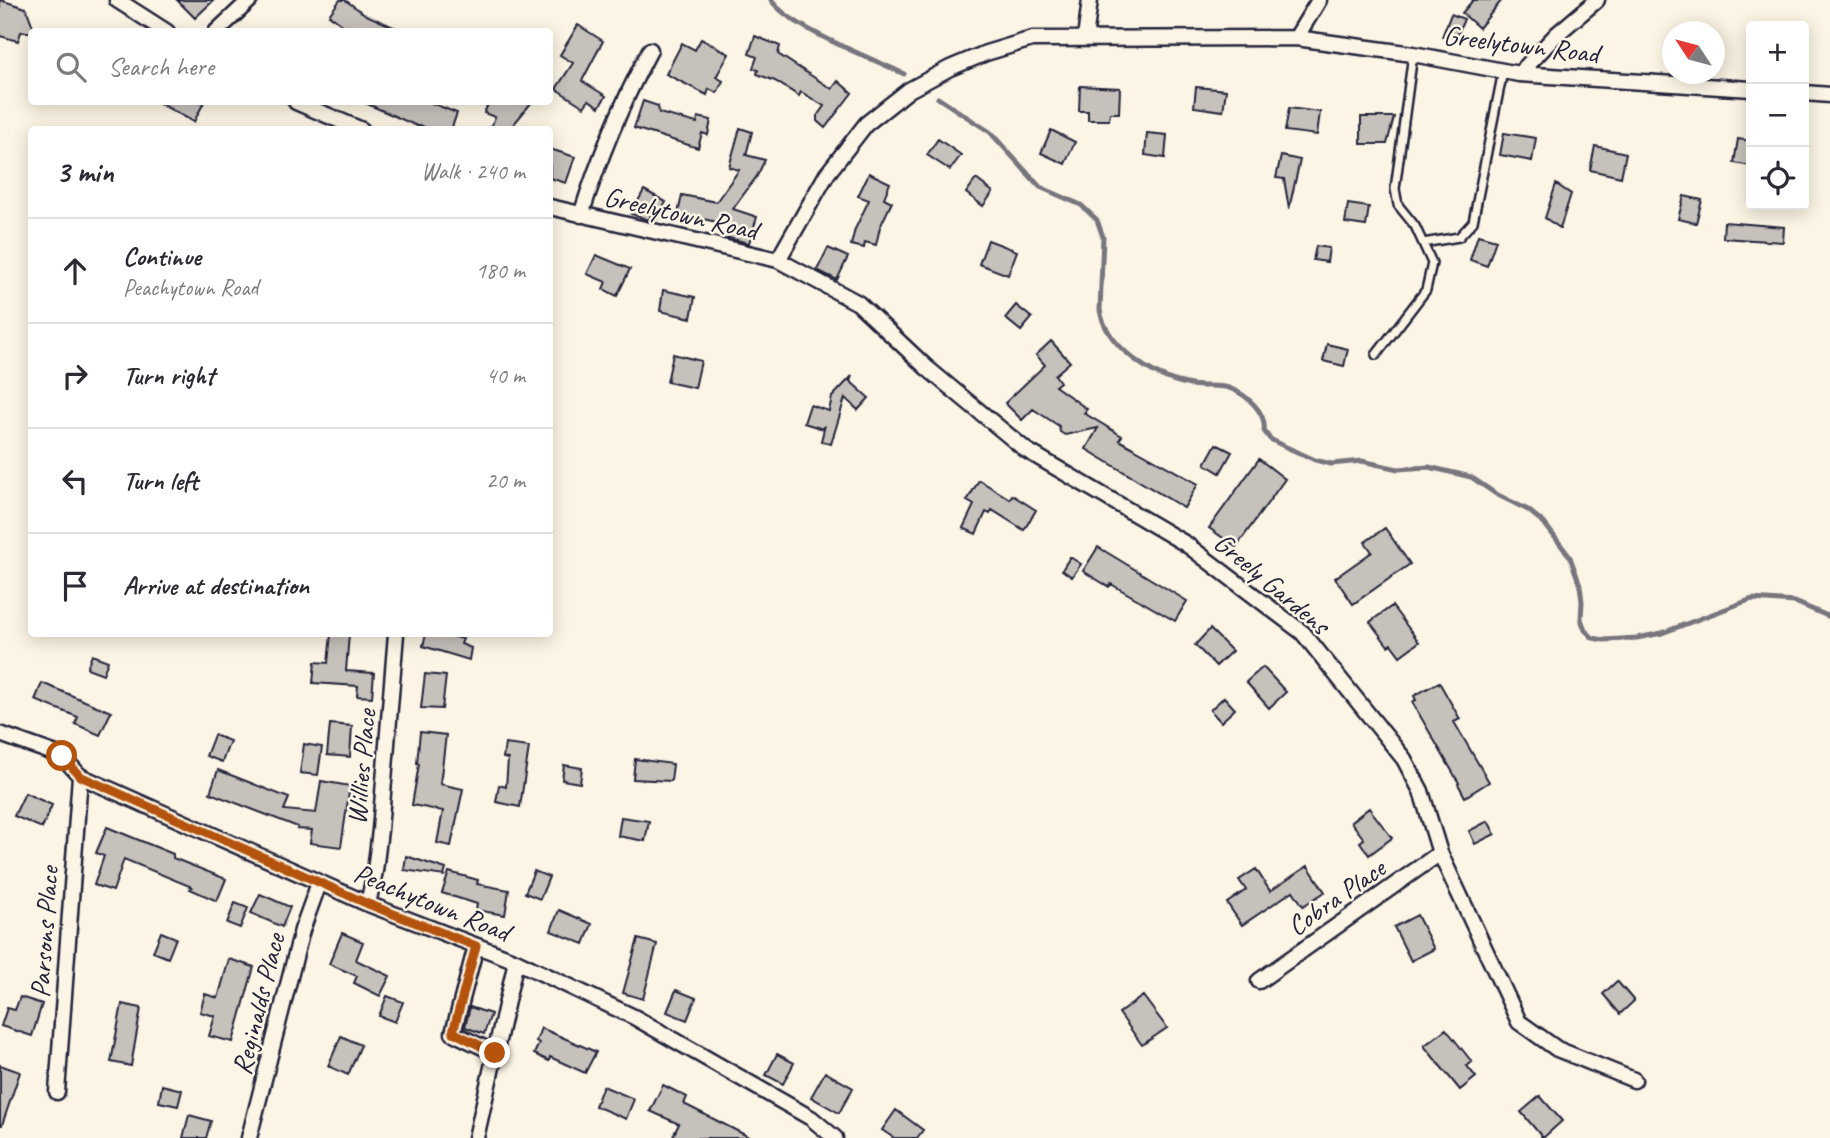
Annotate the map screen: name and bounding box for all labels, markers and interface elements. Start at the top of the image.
street label: Greelytown Road [1441,17,1605,71]
north arrow [1662,21,1725,84]
map controls [1746,21,1809,210]
button: + [1746,21,1809,84]
search box [28,28,553,105]
icon: search [52,48,90,86]
text: Search here [108,50,214,83]
button: − [1746,84,1809,147]
button: locate [1746,147,1809,210]
text: 3 min [56,153,113,191]
text: Walk · 240 m [421,157,525,186]
street label: Greelytown Road [601,178,765,249]
text: Continue [123,240,201,273]
icon: ahead [56,252,94,290]
text: 180 m [476,256,525,285]
text: Peachytown Road [123,273,258,302]
icon: right [56,357,94,395]
text: Turn right [123,359,214,392]
text: 40 m [486,361,525,390]
icon: left [56,462,94,500]
text: Turn left [123,464,198,497]
text: 20 m [486,466,525,495]
street label: Greely Gardens [1207,524,1339,643]
icon: arrive [56,567,94,605]
text: Arrive at destination [123,569,309,602]
street label: Willies Place [339,706,384,826]
route start [46,740,77,771]
street label: Cobra Place [1280,850,1393,943]
street label: Peachytown Road [349,855,519,951]
street label: Parsons Place [22,863,66,999]
street label: Reginalds Place [224,928,293,1078]
route end [479,1037,510,1068]

